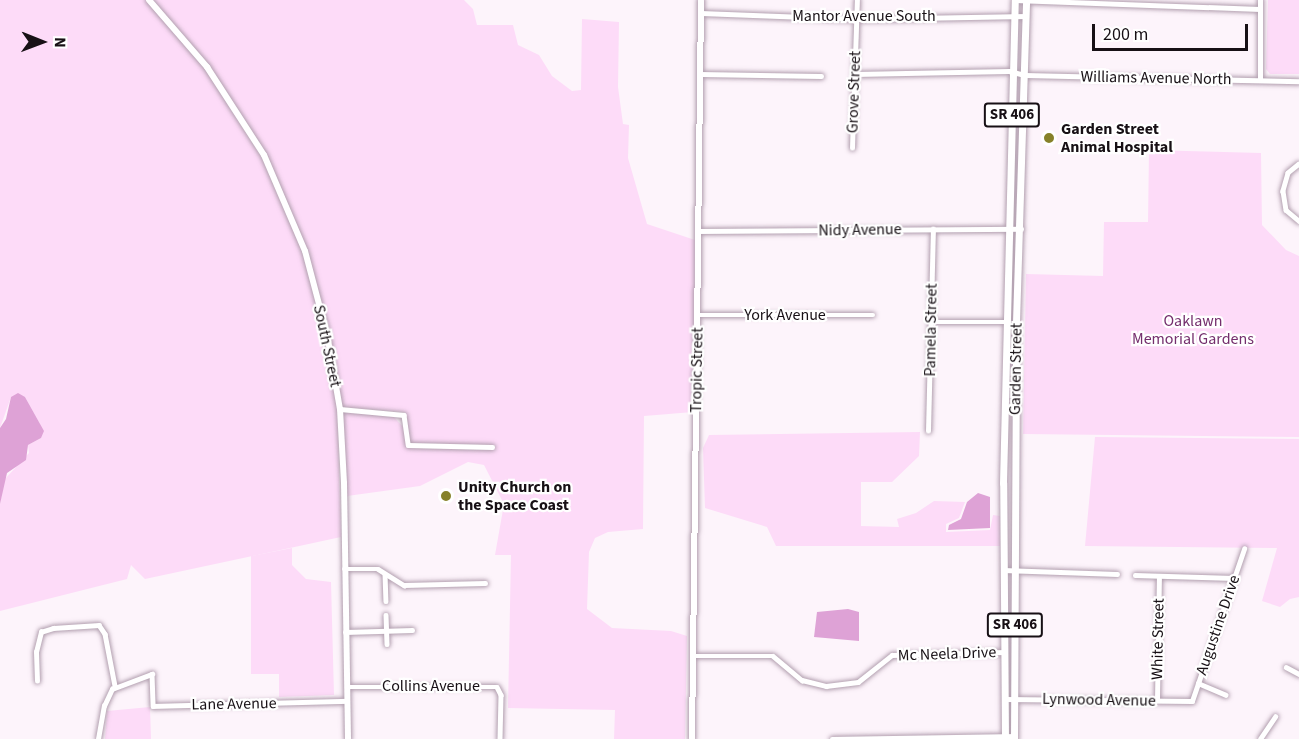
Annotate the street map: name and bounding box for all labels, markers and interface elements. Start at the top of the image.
street label: Mantor Avenue South [792,6,936,26]
north arrow [12,12,72,72]
scale bar [1095,12,1251,50]
text: 200 m [1103,22,1148,47]
text: N [49,37,71,48]
street label: Grove Street [843,50,865,134]
street label: Williams Avenue North [1080,67,1232,89]
road number: SR 406 [984,103,1040,127]
place label: Garden Street Animal Hospital [1061,119,1173,157]
marker: Garden Street Animal Hospital [1042,131,1056,145]
street label: Nidy Avenue [818,220,902,240]
street label: Pamela Street [921,283,941,377]
street label: South Street [309,303,345,389]
street label: York Avenue [744,305,826,325]
park label: Oaklawn Memorial Gardens [1132,311,1254,349]
street label: Garden Street [1006,323,1026,415]
street label: Tropic Street [687,327,707,413]
place label: Unity Church on the Space Coast [458,477,571,515]
marker: Unity Church on the Space Coast [439,489,453,503]
street label: Augustine Drive [1192,573,1244,677]
street label: White Street [1148,598,1168,680]
road number: SR 406 [986,613,1044,637]
street label: Mc Neela Drive [898,643,996,665]
street label: Collins Avenue [382,676,480,696]
street label: Lynwood Avenue [1042,689,1156,711]
street label: Lane Avenue [191,694,277,714]

